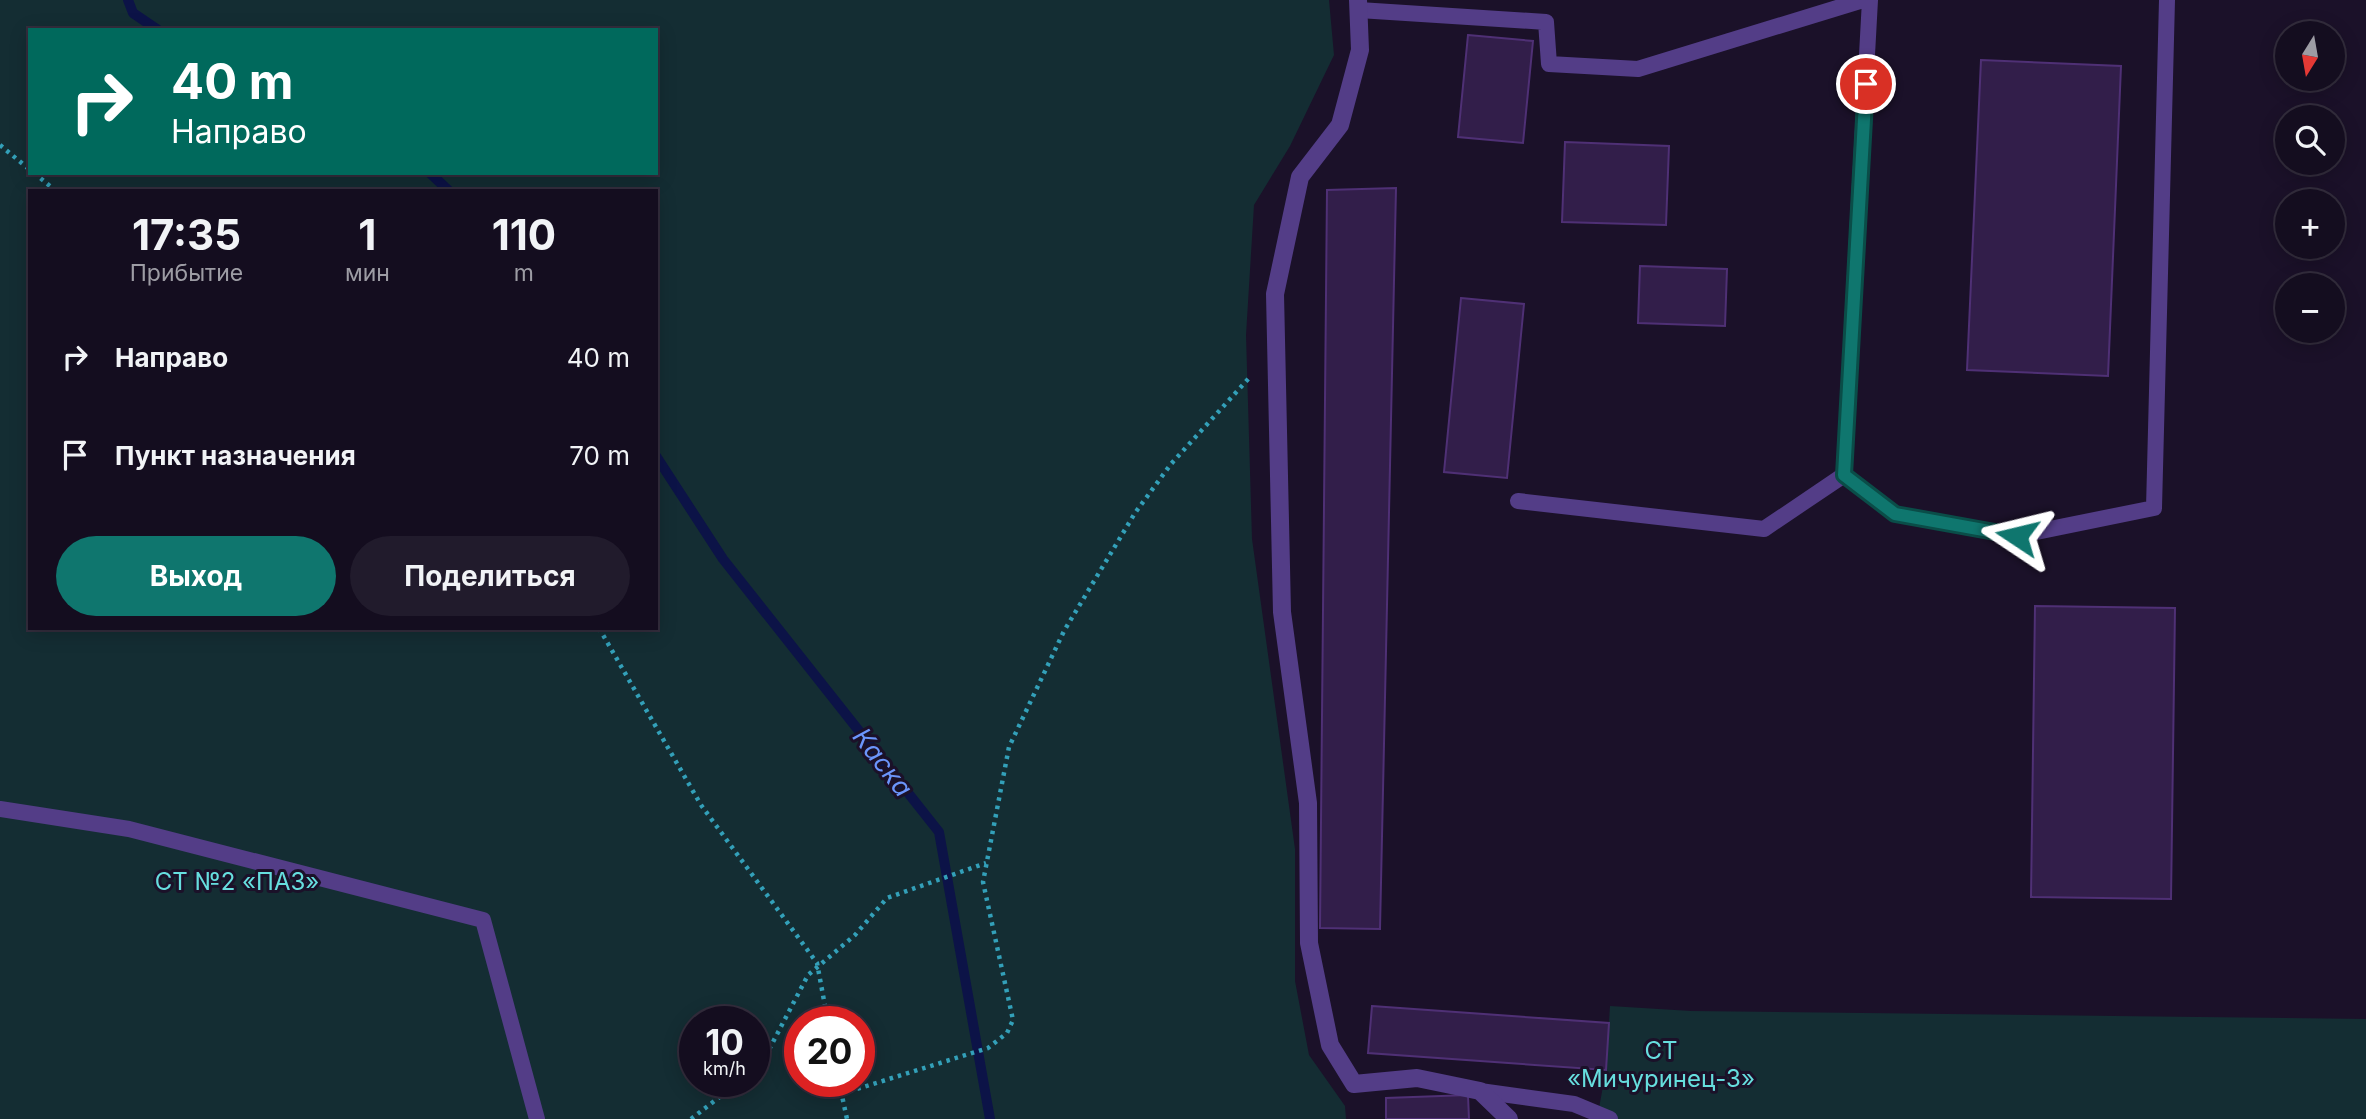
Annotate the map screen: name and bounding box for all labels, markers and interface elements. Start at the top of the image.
north arrow [2275,21,2345,91]
map controls [2275,21,2345,343]
text: 40 m [171,52,294,111]
pin [1836,54,1896,114]
icon: right [56,56,147,147]
icon: arrive [1847,65,1885,103]
button: search [2275,105,2345,175]
text: Направо [171,112,307,151]
button: + [2275,189,2345,259]
text: 17:35 [132,209,241,260]
text: 1 [358,209,376,260]
text: 110 [492,209,556,260]
text: Прибытие [130,259,243,287]
text: мин [345,259,390,287]
text: m [514,259,534,287]
button: − [2275,273,2345,343]
icon: right [56,338,94,376]
text: Направо [115,342,228,373]
text: 40 m [567,342,630,373]
icon: arrive [56,436,94,474]
text: Пункт назначения [115,440,356,471]
text: 70 m [569,440,630,471]
position arrow [1980,499,2054,573]
button: Выход [56,536,336,616]
button: Поделиться [350,536,630,616]
water label: Каска [847,722,919,802]
park label: СТ №2 «ПАЗ» [155,867,319,896]
speed limit sign: 20 [784,1006,875,1097]
text: 10 [705,1021,744,1063]
park label: СТ «Мичуринец-3» [1567,1036,1755,1093]
text: km/h [703,1058,746,1079]

